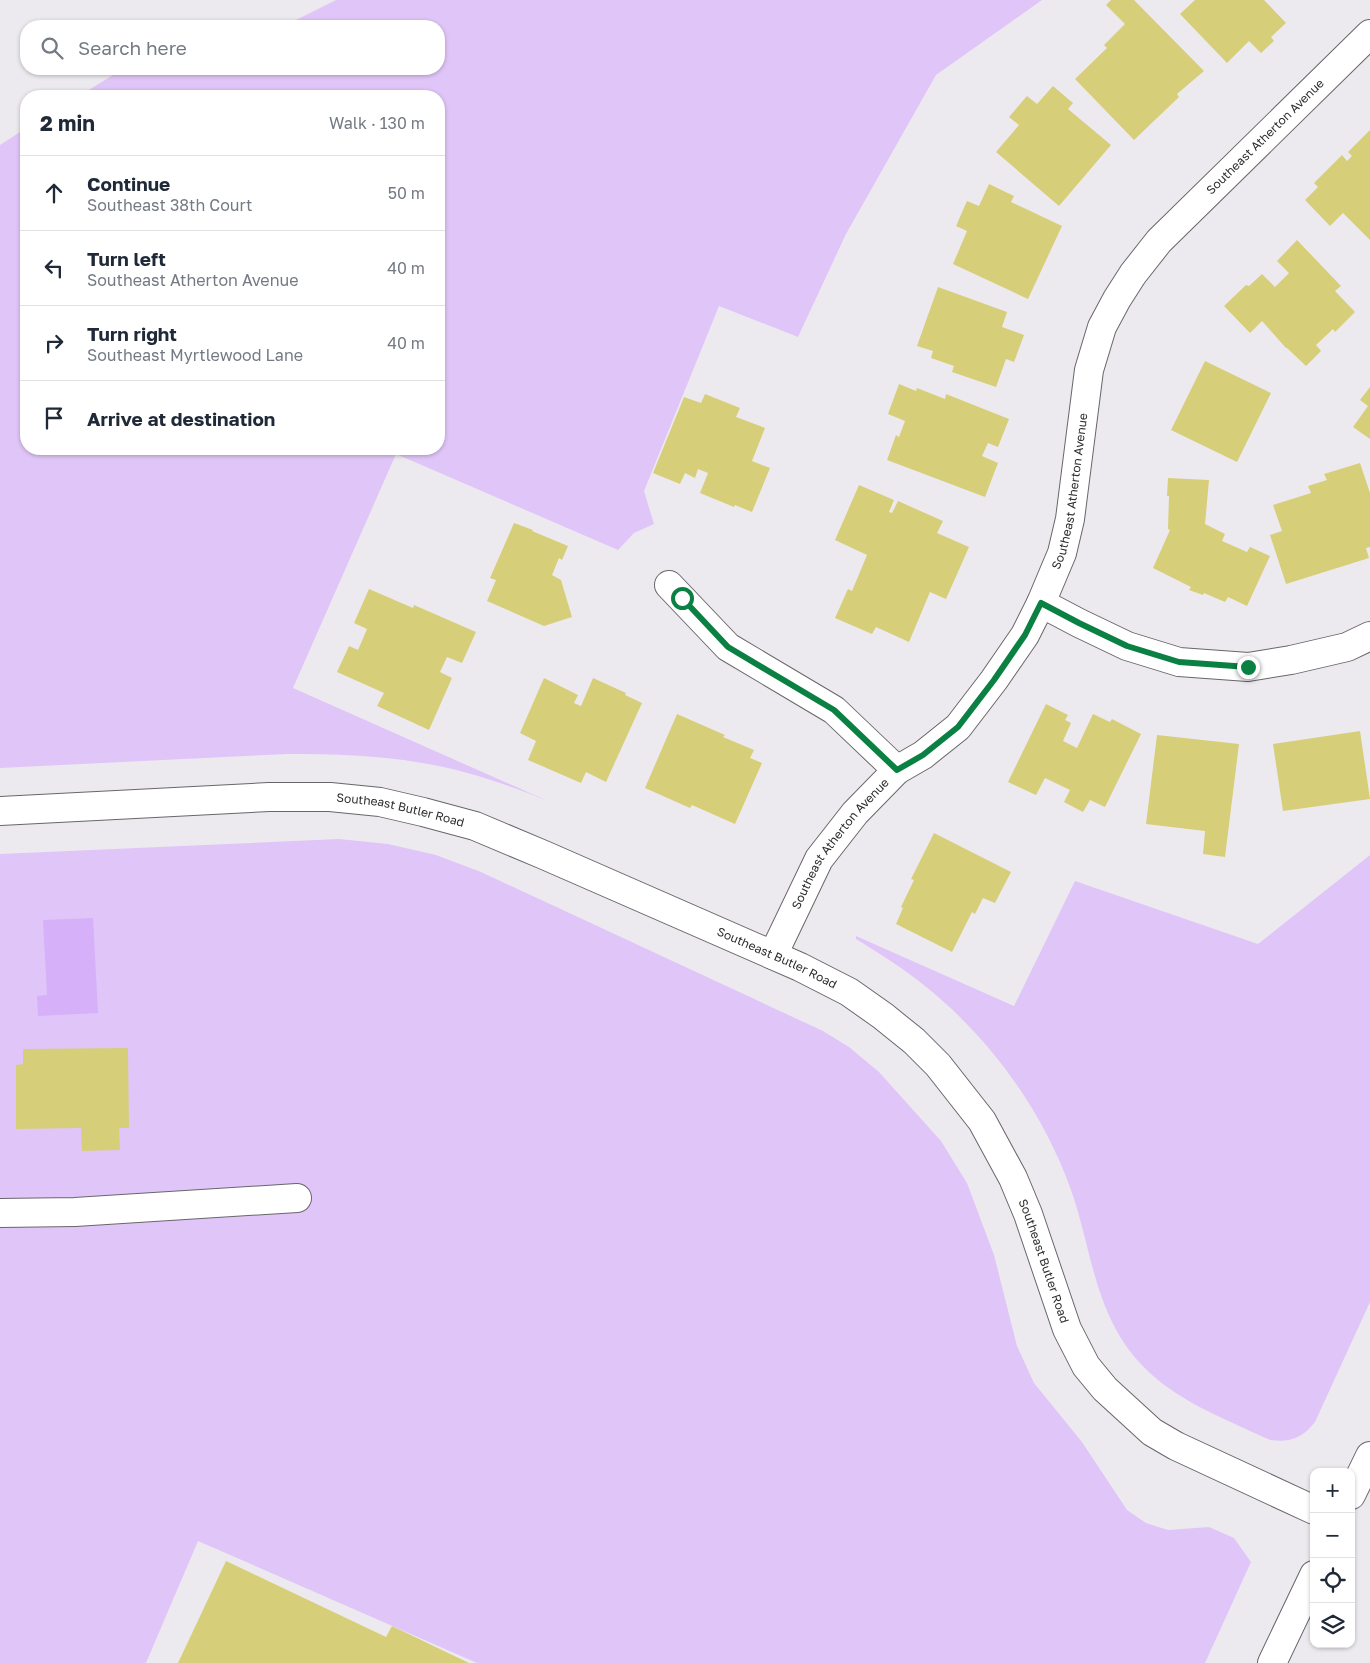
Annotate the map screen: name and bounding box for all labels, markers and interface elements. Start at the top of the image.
search box [20,20,445,75]
icon: search [38,34,66,62]
text: Search here [78,36,187,59]
street label: Southeast Atherton Avenue [1203,75,1327,197]
text: 2 min [40,110,95,136]
text: Walk · 130 m [329,113,425,133]
text: Continue [87,172,170,195]
icon: ahead [40,179,68,207]
text: 50 m [388,183,425,203]
text: Southeast 38th Court [87,195,252,215]
text: Turn left [87,247,166,270]
icon: left [40,254,68,282]
text: 40 m [387,258,425,278]
text: Southeast Atherton Avenue [87,270,298,290]
text: Turn right [87,322,177,345]
icon: right [40,329,68,357]
text: 40 m [387,333,425,353]
text: Southeast Myrtlewood Lane [87,345,303,365]
icon: arrive [40,404,68,432]
text: Arrive at destination [87,407,275,430]
street label: Southeast Atherton Avenue [1048,412,1090,571]
route start [671,587,694,610]
route end [1237,656,1260,679]
street label: Southeast Atherton Avenue [788,775,892,911]
street label: Southeast Butler Road [336,790,466,830]
street label: Southeast Butler Road [715,924,839,992]
street label: Southeast Butler Road [1016,1197,1072,1325]
map controls [1310,1468,1355,1648]
button: + [1310,1468,1355,1513]
button: − [1310,1513,1355,1558]
button: locate [1310,1558,1355,1603]
button: layers [1310,1603,1355,1648]

